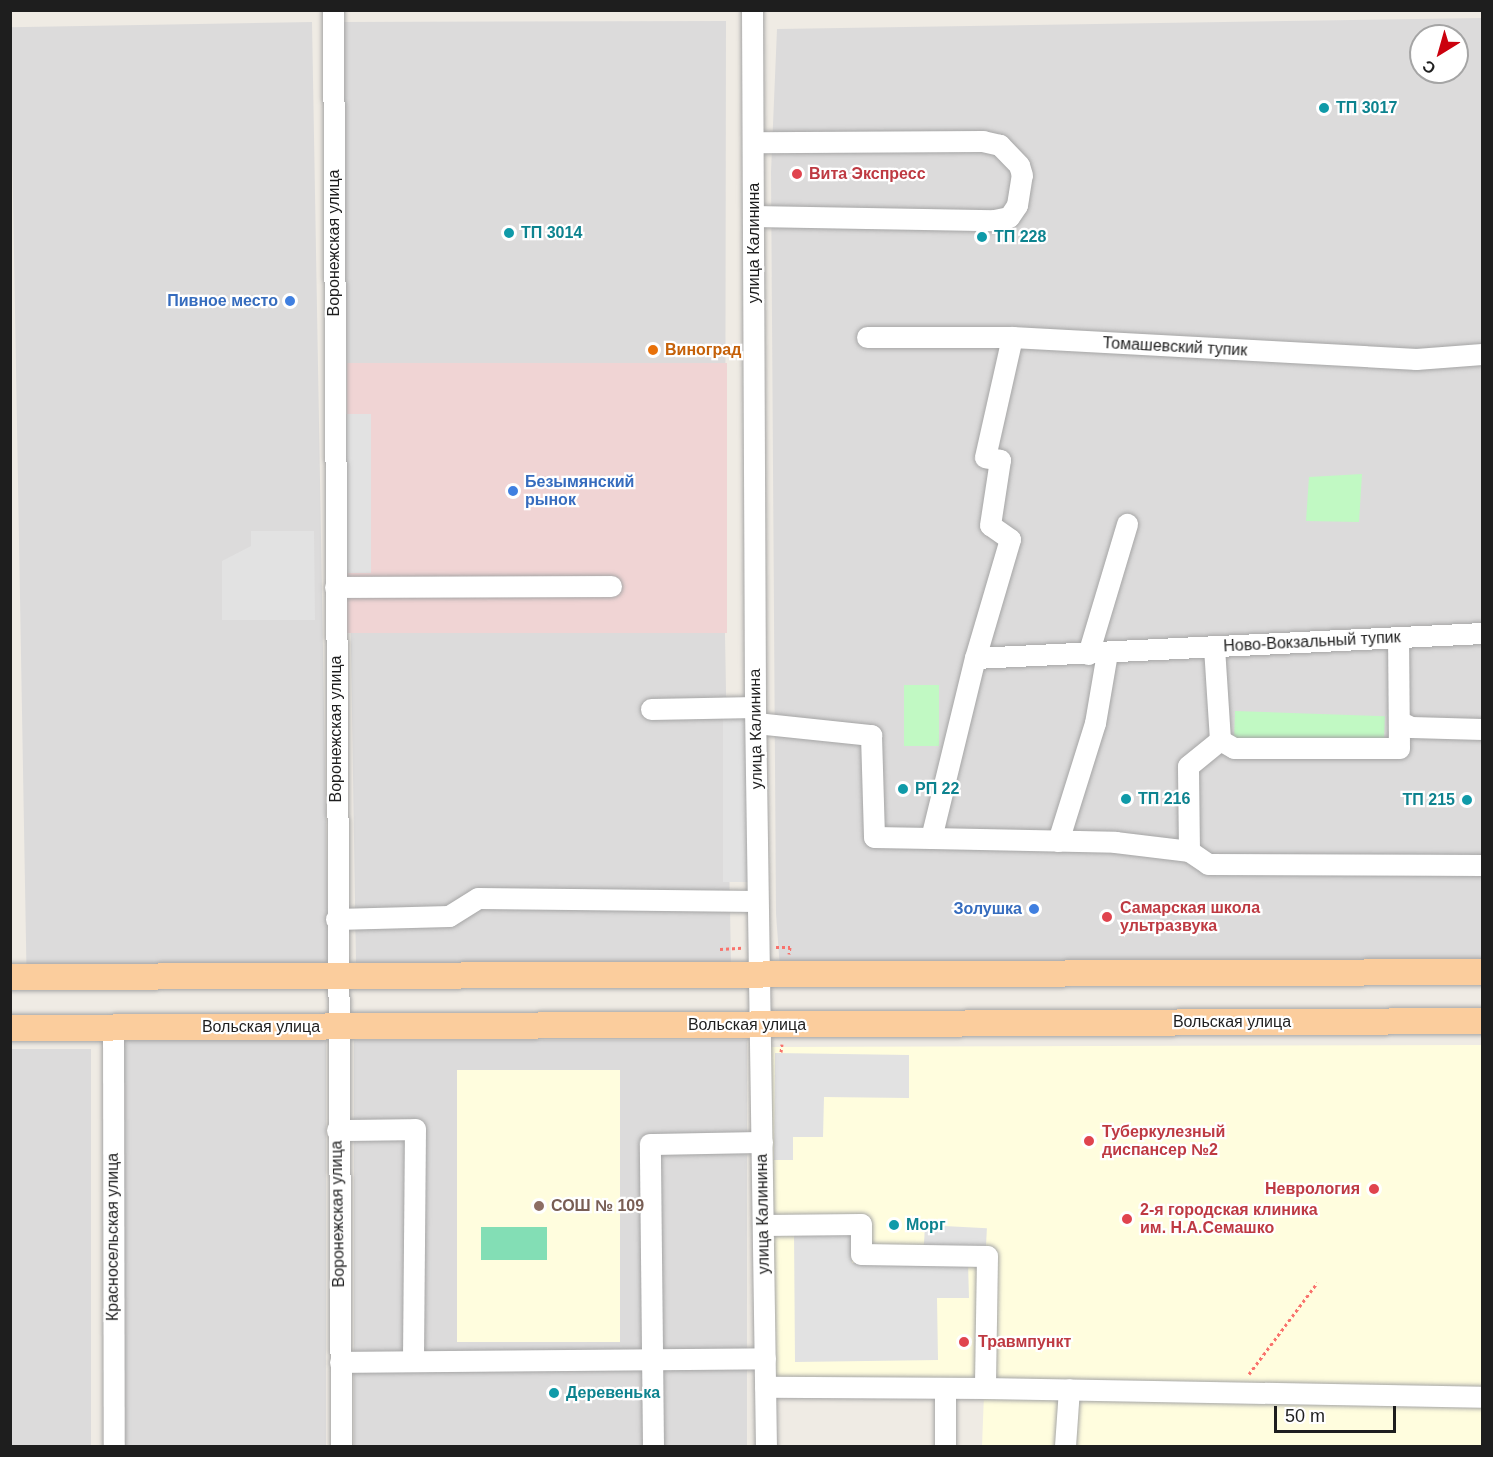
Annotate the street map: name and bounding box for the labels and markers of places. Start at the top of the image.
place label: ТП 3017 [1336,98,1397,118]
marker: ТП 3017 [1317,101,1331,115]
place label: Вита Экспресс [809,164,926,184]
marker: Вита Экспресс [790,167,804,181]
place label: ТП 3014 [521,223,582,243]
marker: ТП 3014 [502,226,516,240]
place label: ТП 228 [994,227,1046,247]
marker: ТП 228 [975,230,989,244]
place label: Пивное место [167,291,278,311]
marker: Пивное место [283,294,297,308]
place label: Виноград [665,340,741,360]
marker: Виноград [646,343,660,357]
place label: Безымянский рынок [525,472,634,510]
marker: Безымянский рынок [506,484,520,498]
place label: РП 22 [915,779,959,799]
marker: РП 22 [896,782,910,796]
place label: ТП 216 [1138,789,1190,809]
place label: ТП 215 [1403,790,1455,810]
marker: ТП 216 [1119,792,1133,806]
marker: ТП 215 [1460,793,1474,807]
place label: Самарская школа ультразвука [1120,898,1260,936]
place label: Золушка [954,899,1022,919]
marker: Золушка [1027,902,1041,916]
marker: Самарская школа ультразвука [1098,908,1116,926]
place label: Туберкулезный диспансер №2 [1102,1122,1225,1160]
marker: Туберкулезный диспансер №2 [1080,1132,1098,1150]
place label: Неврология [1265,1179,1360,1199]
marker: Неврология [1365,1180,1383,1198]
place label: СОШ № 109 [551,1196,644,1216]
marker: СОШ № 109 [532,1199,546,1213]
place label: 2-я городская клиника им. Н.А.Семашко [1140,1200,1318,1238]
marker: 2-я городская клиника им. Н.А.Семашко [1118,1210,1136,1228]
place label: Морг [906,1215,946,1235]
marker: Морг [887,1218,901,1232]
place label: Травмпункт [978,1332,1071,1352]
marker: Травмпункт [955,1333,973,1351]
place label: Деревенька [566,1383,660,1403]
marker: Деревенька [547,1386,561,1400]

